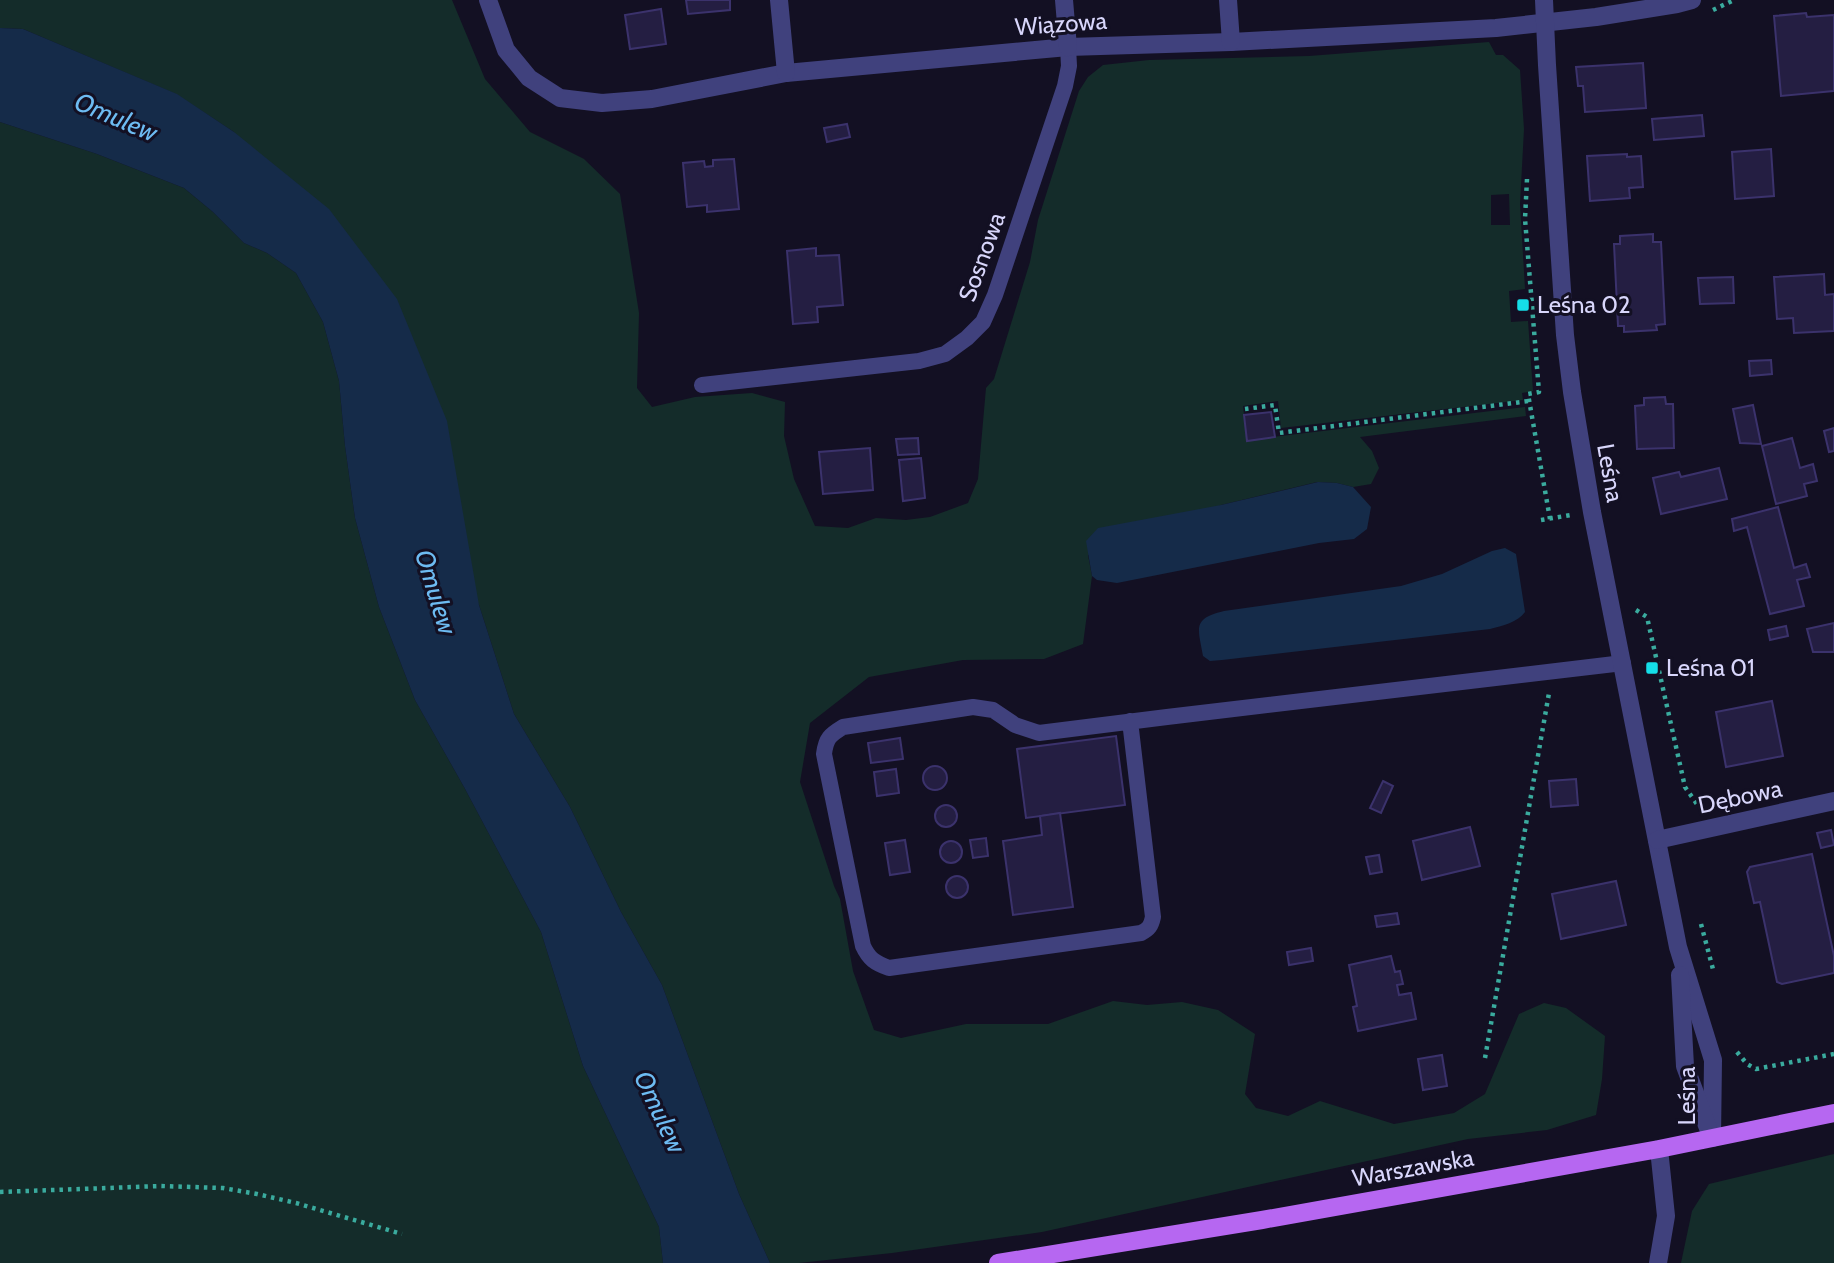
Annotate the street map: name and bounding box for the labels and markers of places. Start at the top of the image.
place label: Leśna 02 [1537,290,1631,319]
marker: Leśna 02 [1515,297,1531,313]
place label: Leśna 01 [1666,653,1755,682]
marker: Leśna 01 [1644,660,1660,676]

